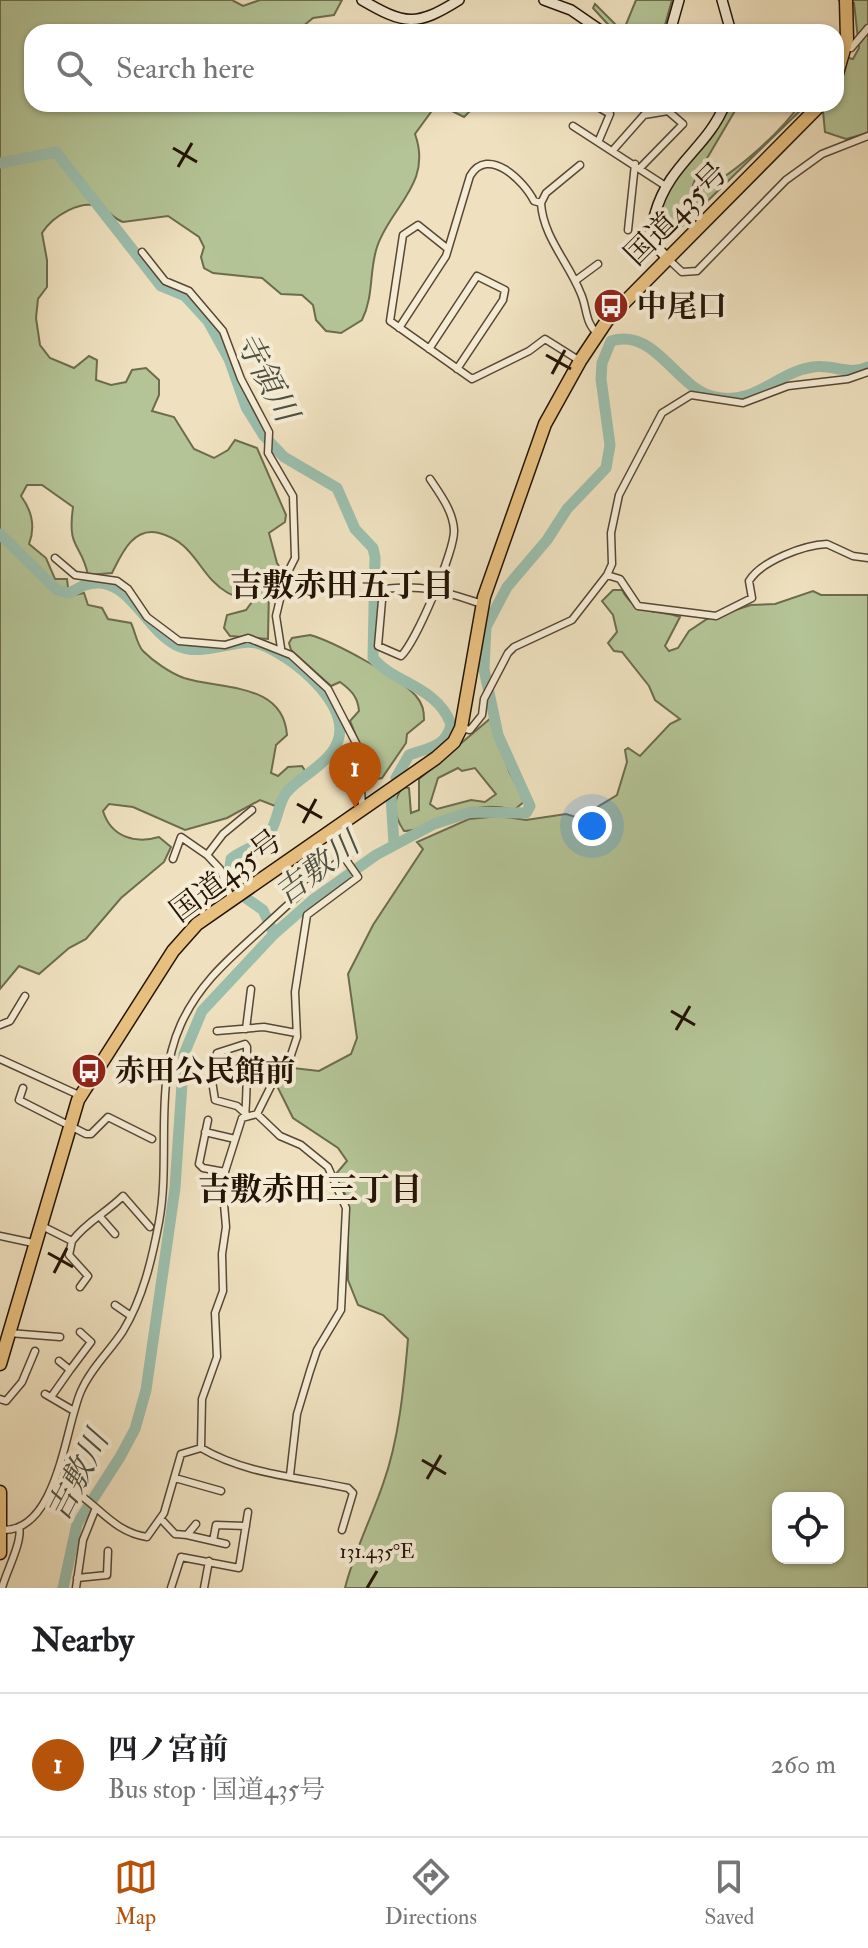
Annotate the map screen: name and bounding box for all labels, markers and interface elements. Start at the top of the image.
search box [24,24,844,112]
icon: search [52,46,96,90]
text: Search here [116,50,255,87]
street label: 国道435号 [617,155,735,273]
bus stop icon: 中尾口 [592,287,630,325]
place label: 中尾口 [637,288,727,325]
water label: 寺領川 [226,325,308,431]
district label: 吉敷赤田五丁目 [230,566,454,606]
pin: 1 [329,742,381,808]
your location [572,806,612,846]
street label: 国道435号 [163,822,289,930]
water label: 吉敷川 [267,822,370,914]
bus stop icon: 赤田公民館前 [70,1052,108,1090]
place label: 赤田公民館前 [115,1053,295,1090]
district label: 吉敷赤田三丁目 [198,1170,422,1210]
water label: 吉敷川 [38,1421,119,1528]
map controls [772,1492,844,1564]
button: locate [772,1492,844,1564]
text: 131.435°E [340,1539,414,1564]
text: Nearby [32,1619,134,1662]
text: 四ノ宮前 [108,1731,228,1768]
text: 1 [53,1749,63,1781]
text: 260 m [771,1749,836,1781]
text: Bus stop · 国道435号 [108,1774,325,1806]
tab: Map [114,1855,158,1931]
tab: Directions [385,1855,477,1931]
tab: Saved [704,1855,754,1931]

